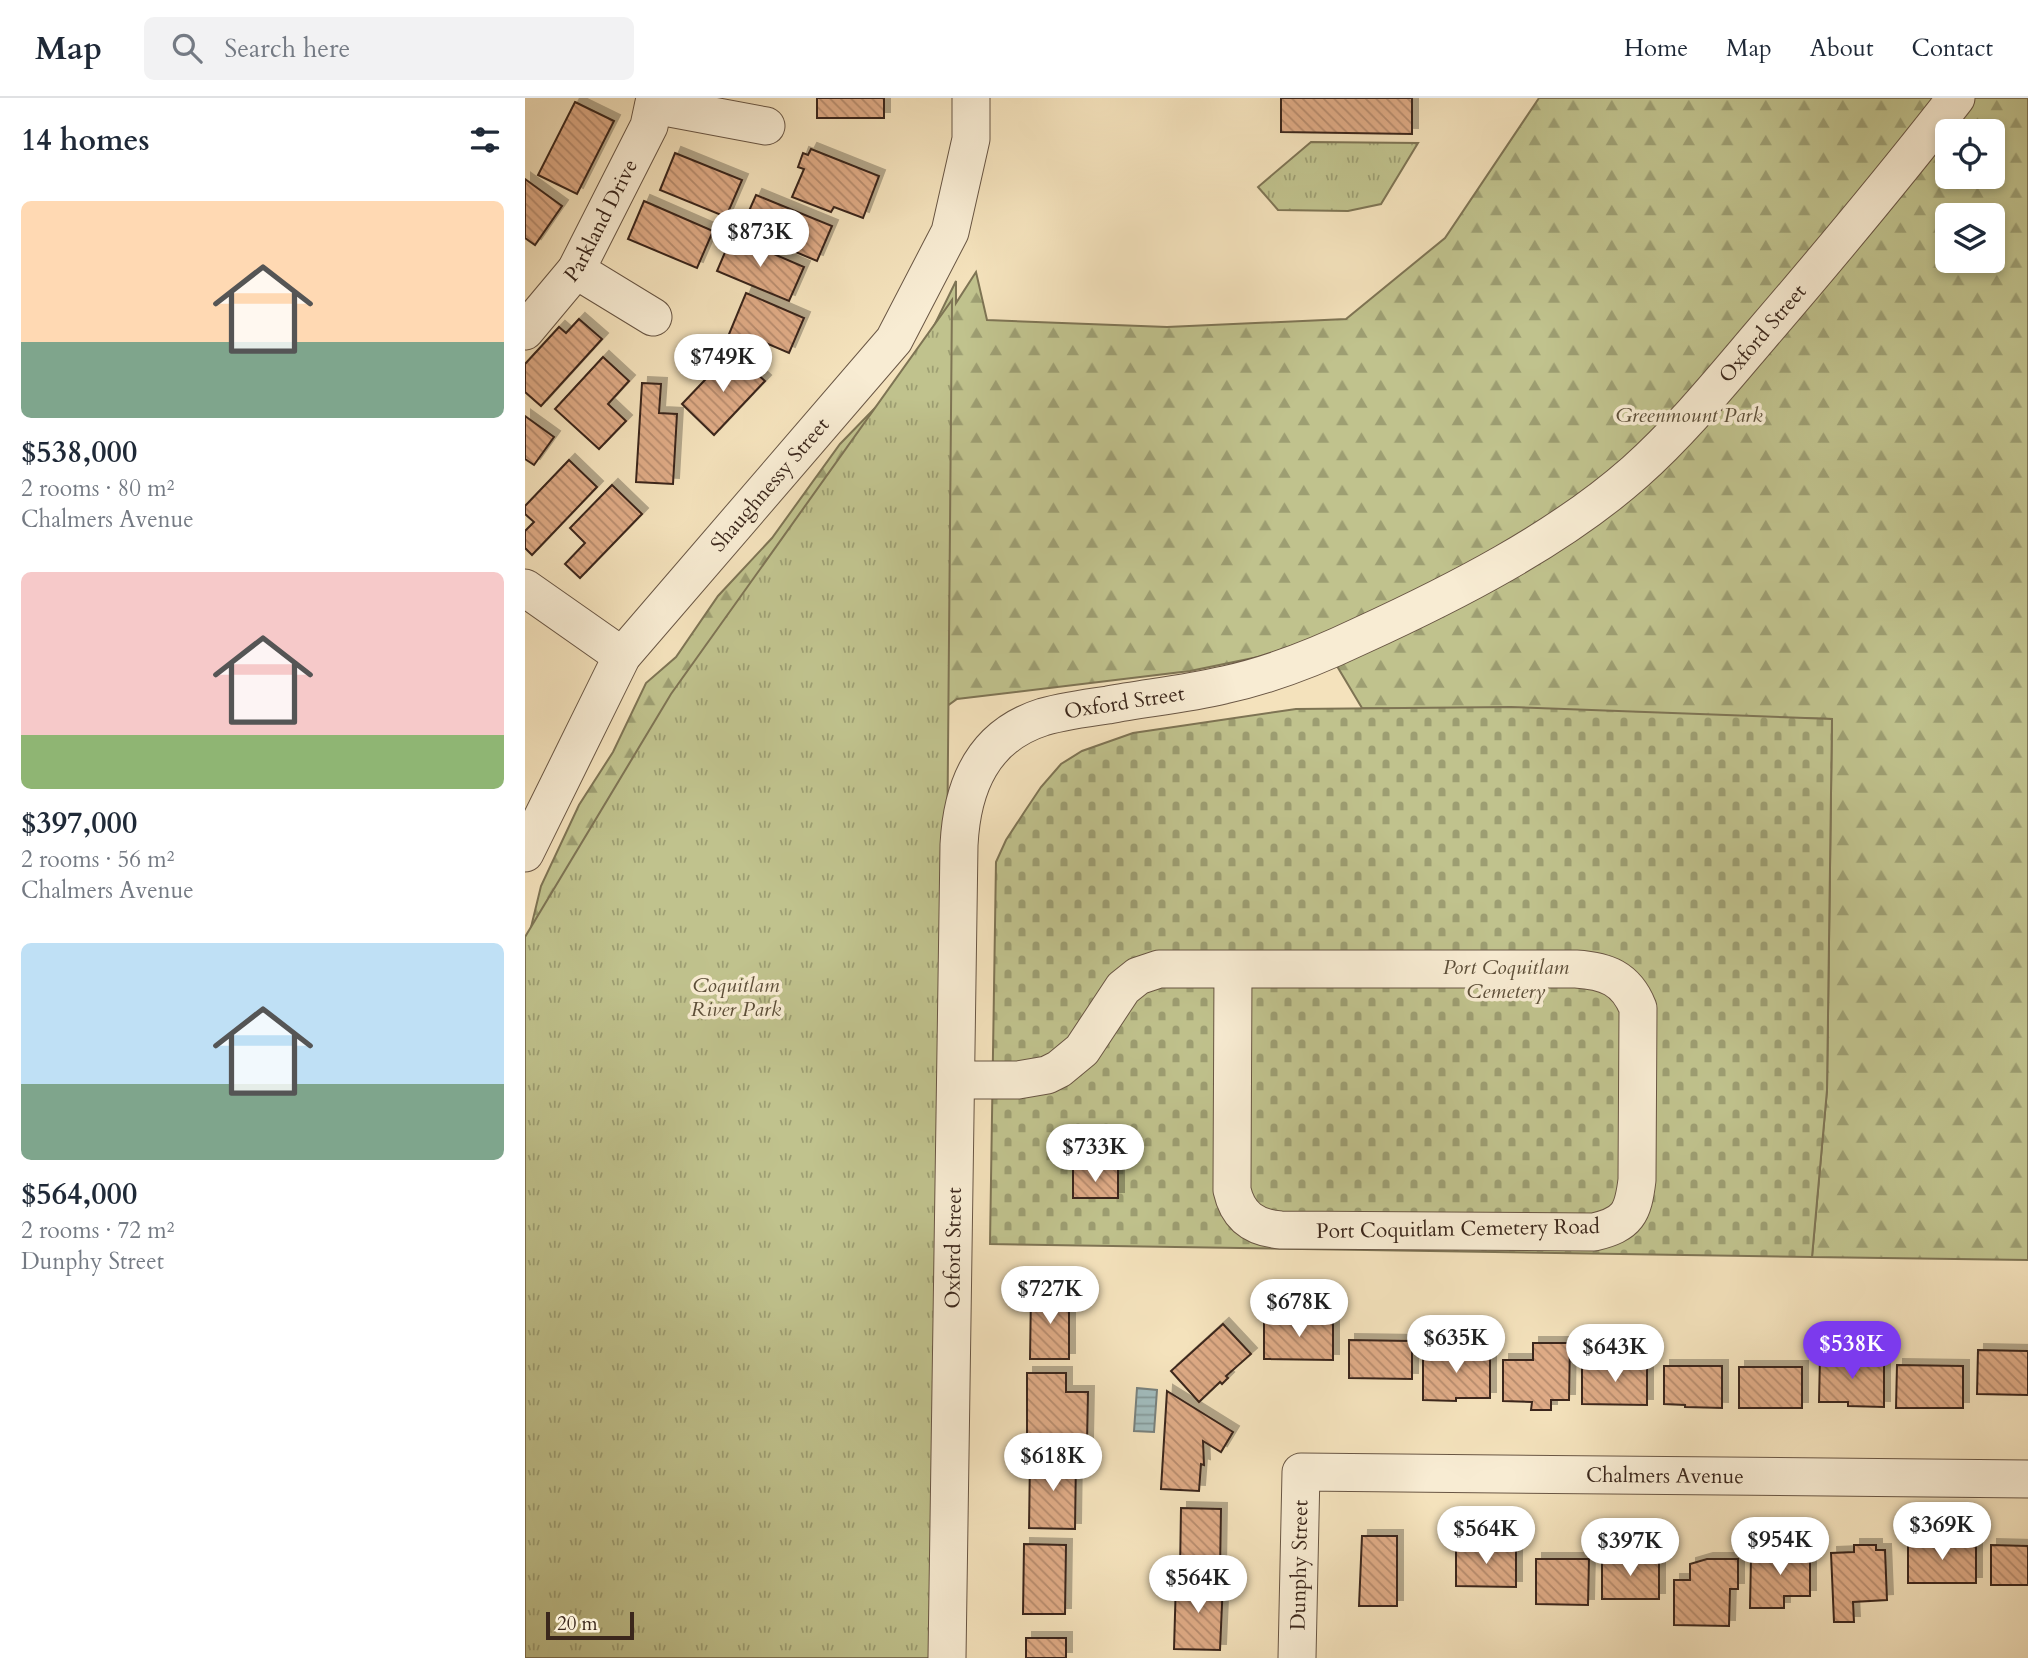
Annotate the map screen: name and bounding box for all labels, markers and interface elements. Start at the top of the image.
search box [144,17,634,80]
text: Map [35,26,102,71]
icon: search [168,29,206,67]
text: Search here [224,31,350,66]
text: Home [1624,32,1688,65]
text: Map [1726,32,1772,65]
text: About [1810,32,1874,65]
text: Contact [1912,32,1993,65]
map controls [1935,119,2005,273]
button: locate [1935,119,2005,189]
text: 14 homes [21,120,150,161]
icon: filters [466,121,504,159]
street label: Parkland Drive [557,154,644,288]
button: layers [1935,203,2005,273]
pin: $873K [711,209,809,269]
text: $873K [727,216,793,247]
icon: home [200,246,326,372]
street label: Oxford Street [1712,277,1813,389]
pin: $749K [674,334,772,394]
text: $749K [690,341,756,372]
park label: Greenmount Park [1615,401,1763,430]
street label: Shaughnessy Street [704,411,836,558]
text: $538,000 [21,432,137,473]
text: 2 rooms · 80 m² [21,473,174,504]
text: Chalmers Avenue [21,504,194,535]
icon: home [200,617,326,743]
street label: Oxford Street [1062,678,1187,726]
text: $397,000 [21,803,137,844]
text: 2 rooms · 56 m² [21,844,174,875]
text: Chalmers Avenue [21,875,194,906]
park label: Port Coquitlam Cemetery [1443,953,1569,1006]
park label: Coquitlam River Park [691,971,782,1024]
icon: home [200,988,326,1114]
pin: $733K [1046,1124,1144,1184]
text: $733K [1062,1131,1128,1162]
text: $564,000 [21,1174,137,1215]
street label: Oxford Street [938,1187,968,1309]
street label: Port Coquitlam Cemetery Road [1316,1212,1600,1246]
text: 2 rooms · 72 m² [21,1215,174,1246]
text: Dunphy Street [21,1246,164,1277]
pin: $727K [1001,1266,1099,1326]
text: $727K [1017,1273,1083,1304]
pin: $678K [1250,1280,1348,1339]
text: $678K [1266,1286,1332,1317]
pin: $635K [1407,1316,1505,1375]
text: $635K [1423,1322,1489,1353]
pin: $538K [1803,1322,1901,1381]
pin: $643K [1566,1324,1664,1384]
text: $538K [1819,1328,1885,1359]
text: $643K [1582,1331,1648,1362]
pin: $618K [1004,1434,1102,1493]
text: $618K [1020,1440,1086,1471]
street label: Chalmers Avenue [1586,1460,1744,1491]
street label: Dunphy Street [1283,1499,1315,1631]
pin: $369K [1893,1502,1991,1562]
pin: $564K [1437,1506,1535,1566]
text: $369K [1909,1509,1975,1540]
text: $564K [1453,1513,1519,1544]
pin: $397K [1581,1518,1679,1578]
pin: $954K [1731,1518,1829,1577]
text: $954K [1747,1524,1813,1555]
text: $397K [1597,1525,1663,1556]
pin: $564K [1149,1556,1247,1615]
text: $564K [1165,1562,1231,1593]
scale bar [546,1609,633,1641]
text: 20 m [557,1611,598,1637]

